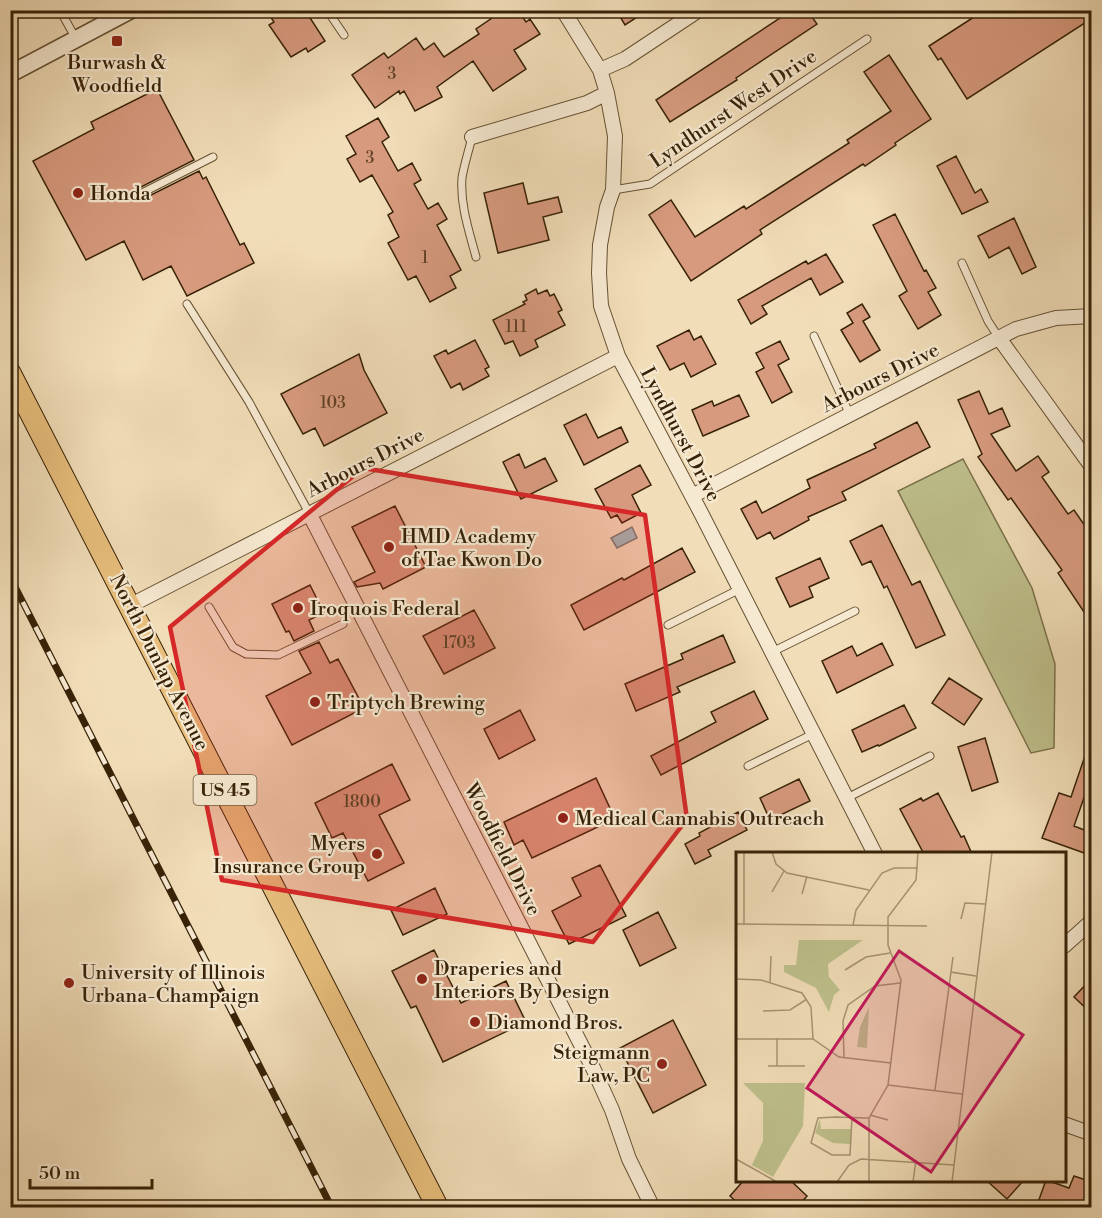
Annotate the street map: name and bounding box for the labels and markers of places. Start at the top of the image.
marker: Burwash & Woodfield [110,34,124,48]
place label: Burwash & Woodfield [66,51,167,99]
place label: Honda [90,182,152,207]
marker: Honda [71,186,85,200]
place label: HMD Academy of Tae Kwon Do [401,525,542,573]
marker: HMD Academy of Tae Kwon Do [382,540,396,554]
place label: Iroquois Federal [310,597,460,622]
marker: Iroquois Federal [291,601,305,615]
place label: Triptych Brewing [327,691,486,716]
marker: Triptych Brewing [308,695,322,709]
place label: Medical Cannabis Outreach [575,807,824,832]
marker: Medical Cannabis Outreach [556,811,570,825]
place label: Myers Insurance Group [213,832,365,880]
marker: Myers Insurance Group [370,847,384,861]
place label: Draperies and Interiors By Design [434,957,610,1005]
place label: University of Illinois Urbana-Champaign [81,961,265,1009]
marker: Draperies and Interiors By Design [415,972,429,986]
marker: University of Illinois Urbana-Champaign [62,976,76,990]
place label: Diamond Bros. [487,1011,622,1036]
marker: Diamond Bros. [468,1015,482,1029]
place label: Steigmann Law, PC [553,1041,650,1089]
marker: Steigmann Law, PC [655,1057,669,1071]

